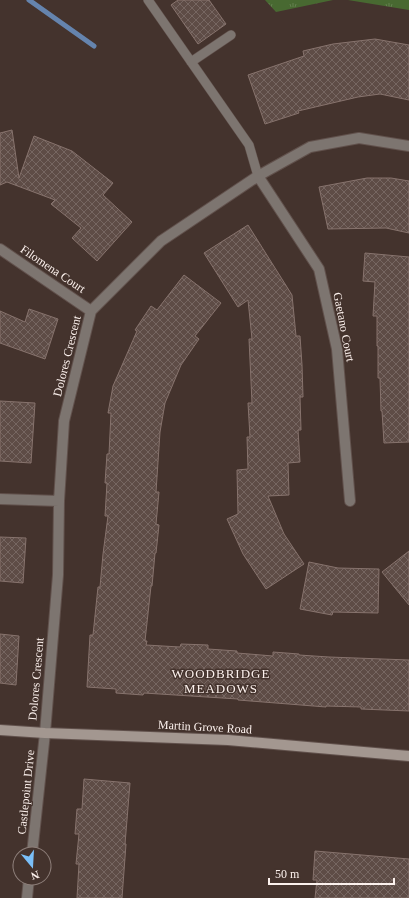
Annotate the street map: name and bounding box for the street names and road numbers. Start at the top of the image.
street label: Filomena Court [18,242,89,296]
street label: Gaetano Court [330,291,358,363]
street label: Dolores Crescent [50,313,84,398]
street label: Dolores Crescent [25,636,47,721]
street label: Martin Grove Road [158,718,252,736]
street label: Castlepoint Drive [15,749,37,835]

